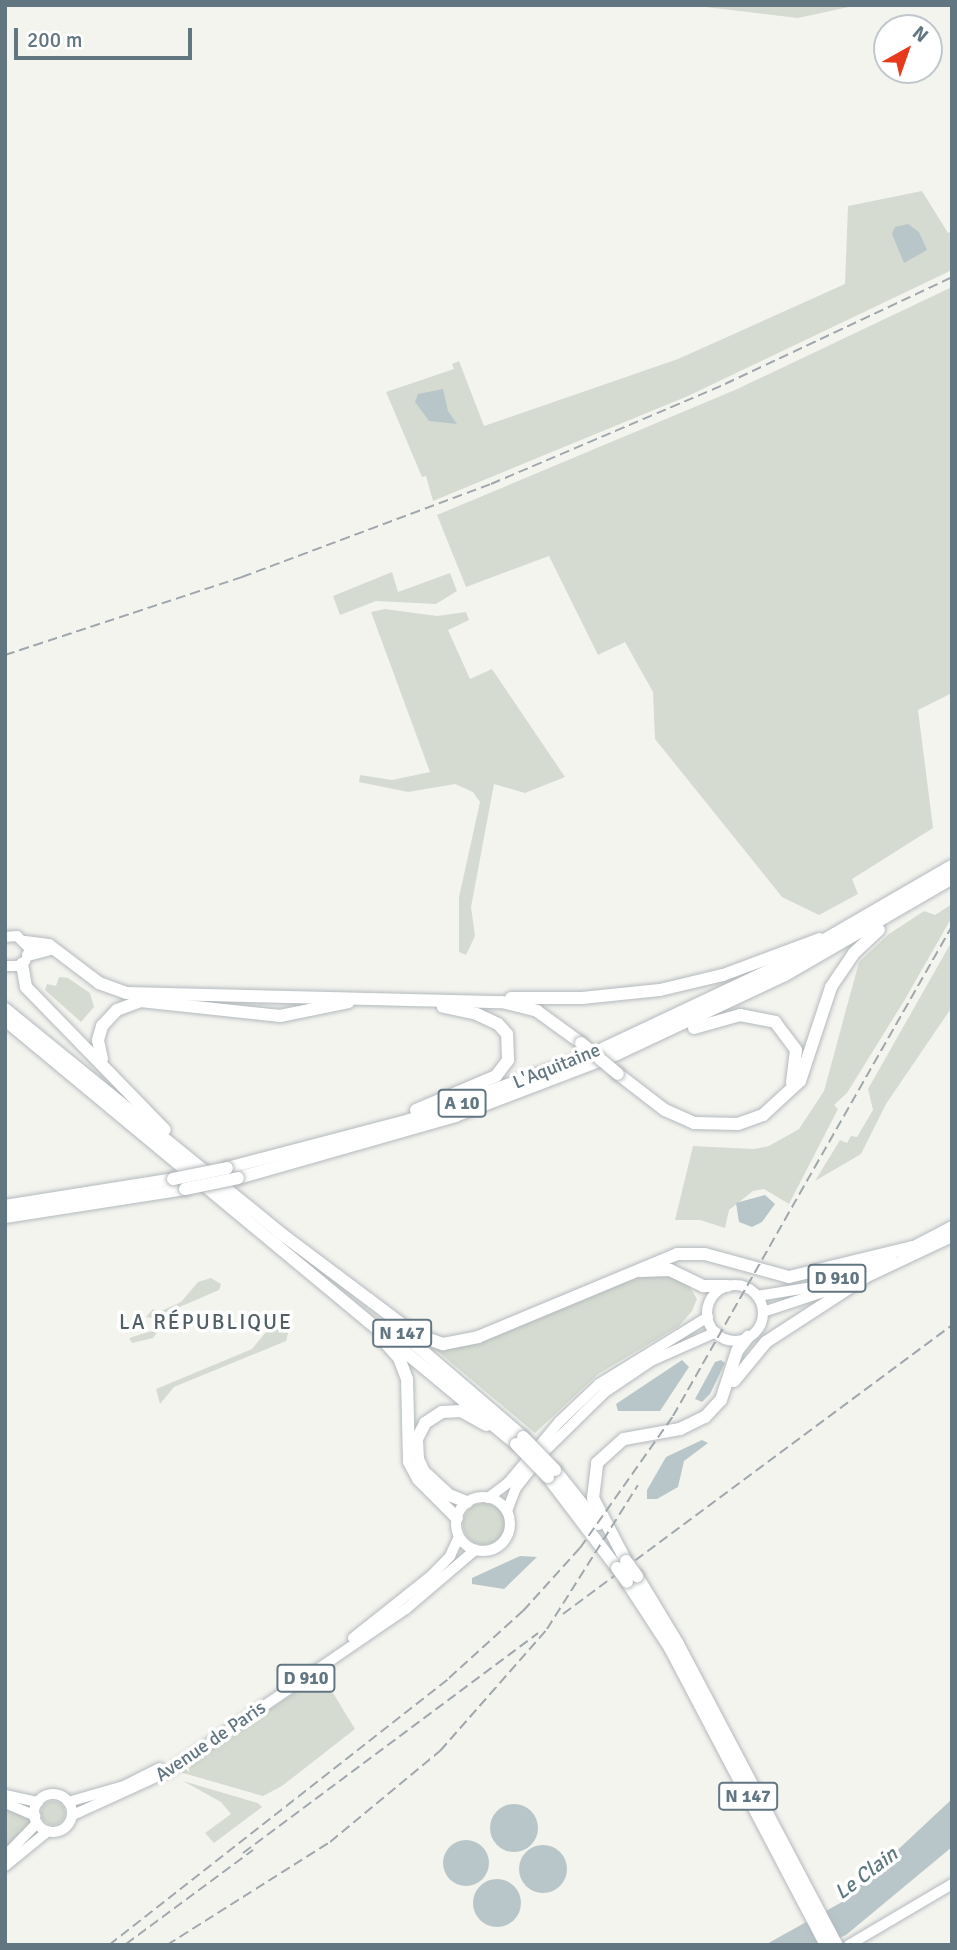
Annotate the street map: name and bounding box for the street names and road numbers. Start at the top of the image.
street label: L'Aquitaine [510,1039,604,1095]
road number: A 10 [438,1088,486,1118]
road number: D 910 [807,1264,867,1293]
road number: N 147 [370,1318,434,1348]
road number: D 910 [276,1664,336,1693]
street label: Avenue de Paris [152,1697,270,1787]
road number: N 147 [716,1781,780,1810]

